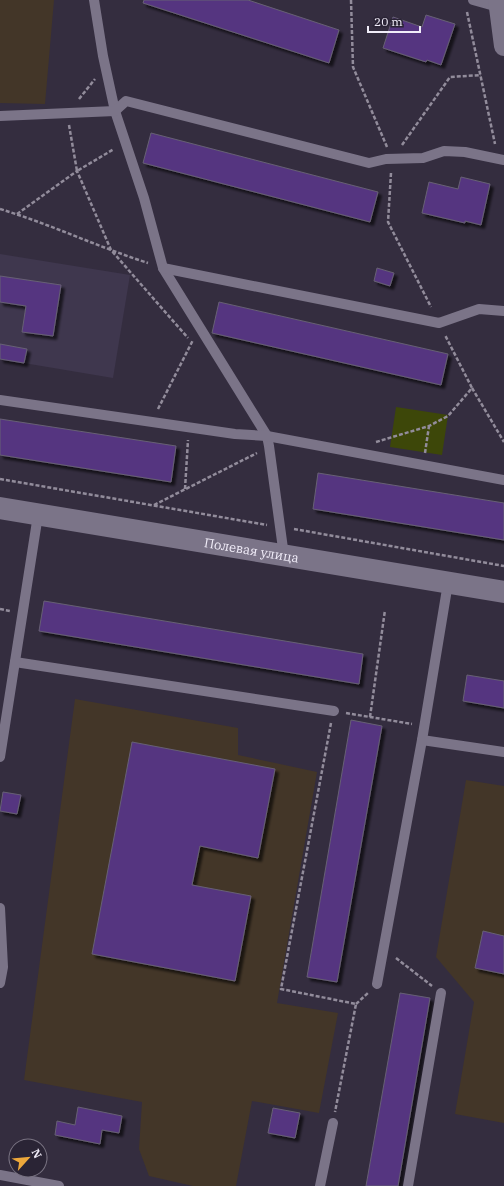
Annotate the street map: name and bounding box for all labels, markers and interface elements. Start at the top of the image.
scale bar [368,8,420,34]
text: 20 m [374,14,403,29]
street label: Полевая улица [203,534,300,567]
north arrow [8,1138,48,1178]
text: N [29,1146,45,1161]

